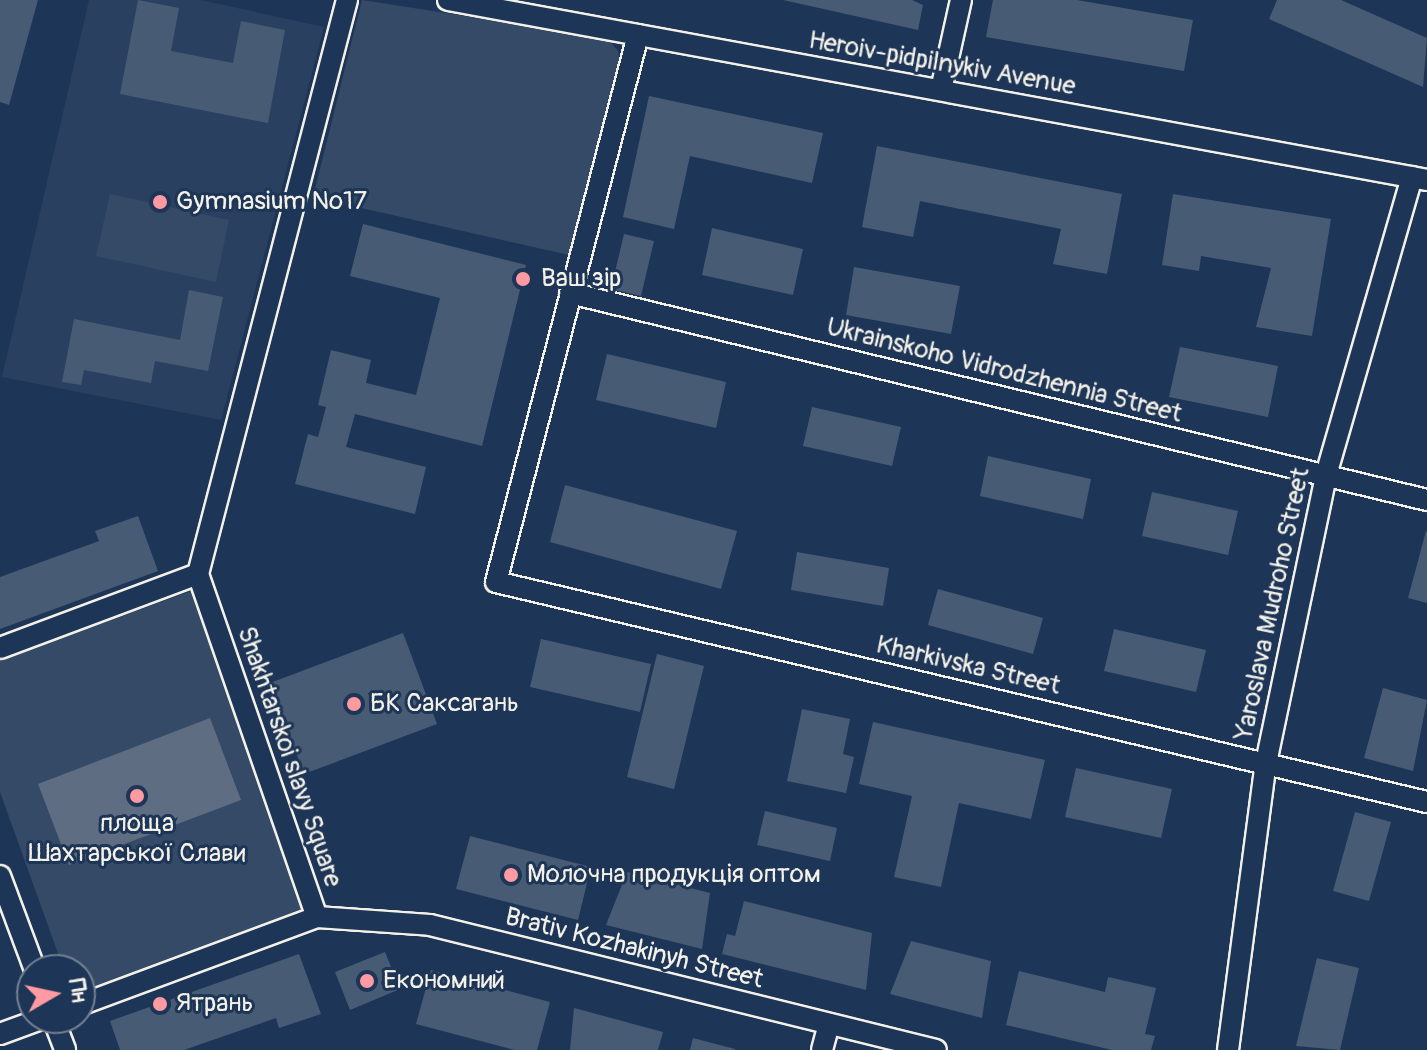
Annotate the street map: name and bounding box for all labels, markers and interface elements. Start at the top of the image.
street label: Heroiv-pidpilnykiv Avenue [806,25,1078,103]
place label: Gymnasium №17 [176,186,367,218]
marker: Gymnasium №17 [151,193,169,211]
place label: Ваш зір [541,263,621,295]
marker: Ваш зір [512,268,534,290]
street label: Ukrainskoho Vidrodzhennia Street [823,312,1185,430]
street label: Yaroslava Mudroho Street [1229,465,1317,743]
street label: Shakhtarskoi slavy Square [230,623,348,891]
street label: Kharkivska Street [873,630,1063,702]
place label: БК Саксагань [370,688,519,720]
marker: БК Саксагань [345,695,363,713]
marker: площа Шахтарської Слави [128,787,146,805]
place label: площа Шахтарської Слави [29,808,245,870]
place label: Молочна продукція оптом [527,859,821,891]
marker: Молочна продукція оптом [502,866,520,884]
street label: Brativ Kozhakinyh Street [502,902,766,996]
north arrow [16,954,96,1034]
place label: Економний [383,965,505,997]
marker: Економний [358,972,376,990]
text: Пн [62,976,93,1005]
place label: Ятрань [176,988,253,1020]
marker: Ятрань [151,995,169,1013]

